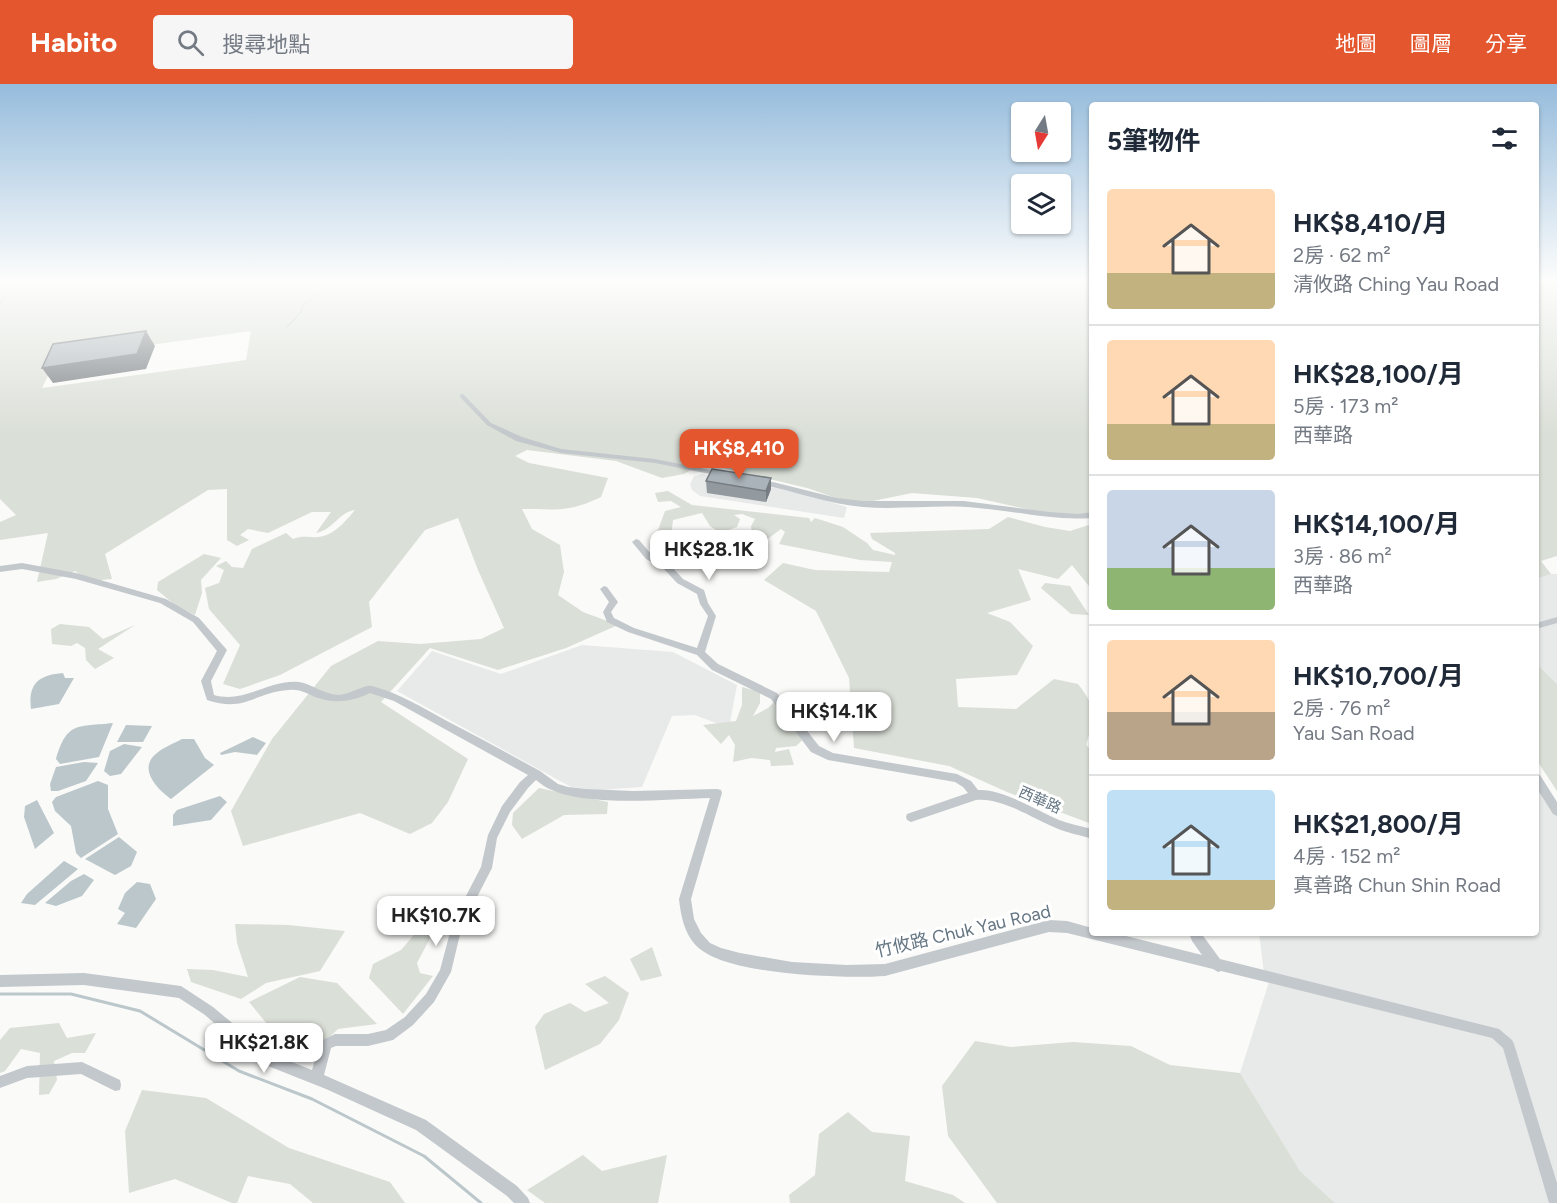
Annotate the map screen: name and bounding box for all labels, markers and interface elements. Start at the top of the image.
search box [153,15,573,69]
text: Habito [30,25,117,59]
icon: search [174,26,207,59]
text: 搜尋地點 [222,31,310,58]
text: 地圖 [1335,31,1377,56]
text: 圖層 [1410,31,1452,56]
text: 分享 [1485,31,1527,56]
north arrow [1011,102,1071,162]
map controls [1011,102,1071,234]
icon: filters [1488,122,1521,155]
text: 5筆物件 [1107,125,1200,157]
button: layers [1011,174,1071,234]
text: HK$8,410/月 [1293,207,1448,239]
icon: home [1155,213,1227,285]
text: 2房 · 62 m² [1293,243,1391,267]
text: 清攸路 Ching Yau Road [1293,272,1499,296]
text: HK$28,100/月 [1293,358,1464,390]
icon: home [1155,364,1227,436]
text: 5房 · 173 m² [1293,394,1399,418]
text: 西華路 [1293,423,1353,447]
pin: HK$8,410 [677,429,801,480]
text: HK$8,410 [694,436,784,460]
text: HK$14,100/月 [1293,508,1460,540]
icon: home [1155,514,1227,586]
pin: HK$28.1K [647,530,771,581]
text: HK$28.1K [664,537,754,561]
text: 3房 · 86 m² [1293,544,1392,568]
text: 西華路 [1293,573,1353,597]
text: HK$10,700/月 [1293,660,1464,692]
icon: home [1155,664,1227,736]
pin: HK$14.1K [772,692,896,743]
text: 2房 · 76 m² [1293,696,1390,720]
text: HK$14.1K [790,699,878,723]
text: Yau San Road [1293,721,1415,745]
street label: 西華路 [1016,783,1064,817]
text: HK$21,800/月 [1293,808,1464,840]
icon: home [1155,814,1227,886]
text: 4房 · 152 m² [1293,844,1401,868]
text: 真善路 Chun Shin Road [1293,873,1501,897]
pin: HK$10.7K [374,896,498,947]
street label: 竹攸路 Chuk Yau Road [873,900,1053,962]
text: HK$10.7K [391,903,481,927]
pin: HK$21.8K [202,1023,326,1074]
text: HK$21.8K [219,1030,309,1054]

